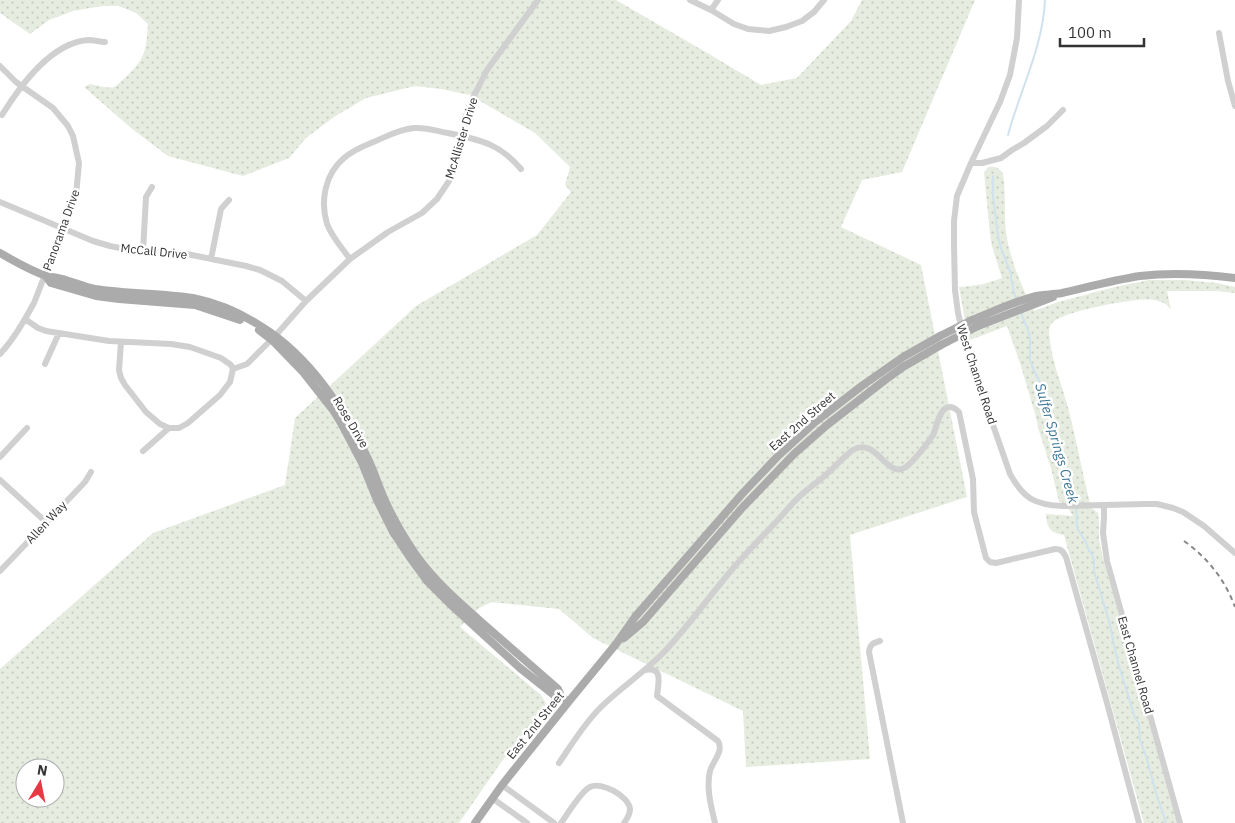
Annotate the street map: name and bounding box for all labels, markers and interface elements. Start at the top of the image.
scale bar [1060,15,1144,47]
text: 100 m [1068,23,1112,42]
street label: McAllister Drive [441,95,481,181]
street label: Panorama Drive [39,187,83,273]
street label: McCall Drive [120,240,188,262]
street label: West Channel Road [954,322,1000,426]
water label: Sulfer Springs Creek [1031,381,1083,506]
street label: East 2nd Street [766,388,838,454]
street label: Rose Drive [330,394,372,451]
street label: Allen Way [22,497,70,547]
street label: East Channel Road [1115,614,1157,716]
street label: East 2nd Street [503,688,567,762]
north arrow [15,758,65,808]
text: N [36,760,49,780]

